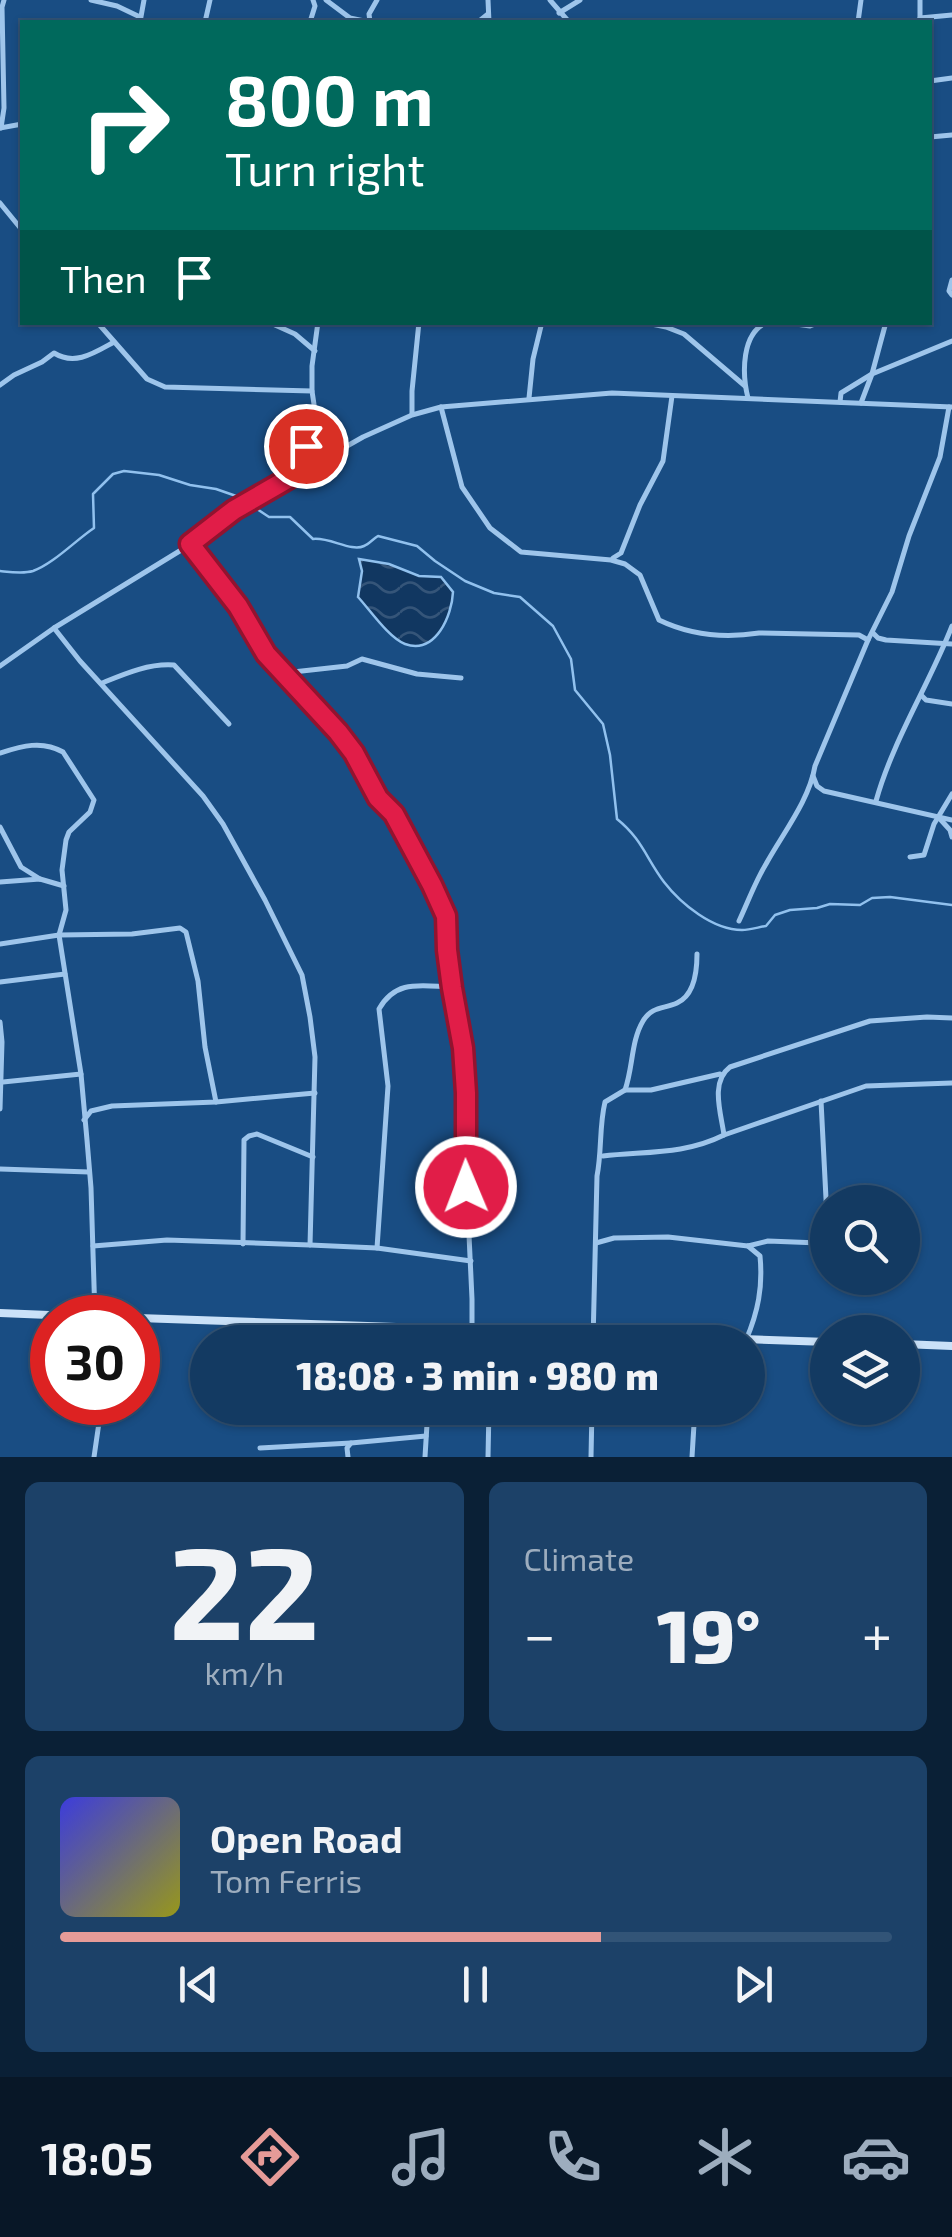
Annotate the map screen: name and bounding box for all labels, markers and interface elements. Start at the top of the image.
text: 800 m [225,56,434,140]
icon: right [60,60,190,190]
text: Turn right [225,141,425,195]
icon: arrive [167,250,222,305]
text: Then [60,255,147,301]
pin [264,404,349,489]
icon: arrive [279,419,334,474]
position arrow [414,1135,518,1239]
map controls [810,1185,920,1425]
button: search [810,1185,920,1295]
speed limit sign: 30 [30,1295,160,1425]
button: layers [810,1315,920,1425]
text: 18:08 · 3 min · 980 m [296,1352,659,1398]
text: 22 [169,1510,320,1666]
text: Climate [524,1539,634,1577]
text: 19° [657,1588,761,1678]
text: − [524,1600,556,1666]
text: + [862,1600,892,1666]
text: km/h [205,1653,284,1691]
text: Open Road [210,1815,403,1861]
text: Tom Ferris [210,1861,362,1899]
icon: previous [171,1957,226,2012]
icon: pause [448,1957,503,2012]
icon: next [726,1957,781,2012]
icon: directions [235,2122,305,2192]
icon: music [386,2122,456,2192]
icon: phone [538,2122,608,2192]
icon: climate [690,2122,760,2192]
icon: car [841,2122,911,2192]
text: 18:05 [41,2130,153,2184]

